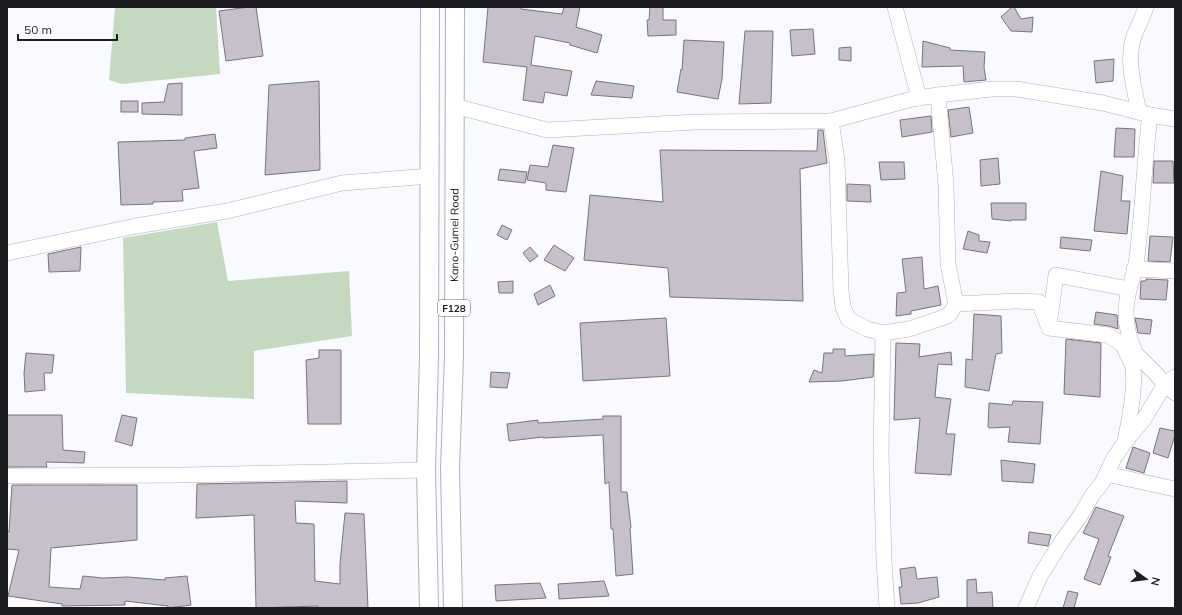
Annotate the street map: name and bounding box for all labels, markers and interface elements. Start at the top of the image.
scale bar [18,16,117,42]
text: 50 m [24,22,52,37]
street label: Kano-Gumel Road [447,188,461,282]
road number: F128 [438,300,470,316]
north arrow [1126,559,1166,599]
text: N [1148,576,1164,587]

